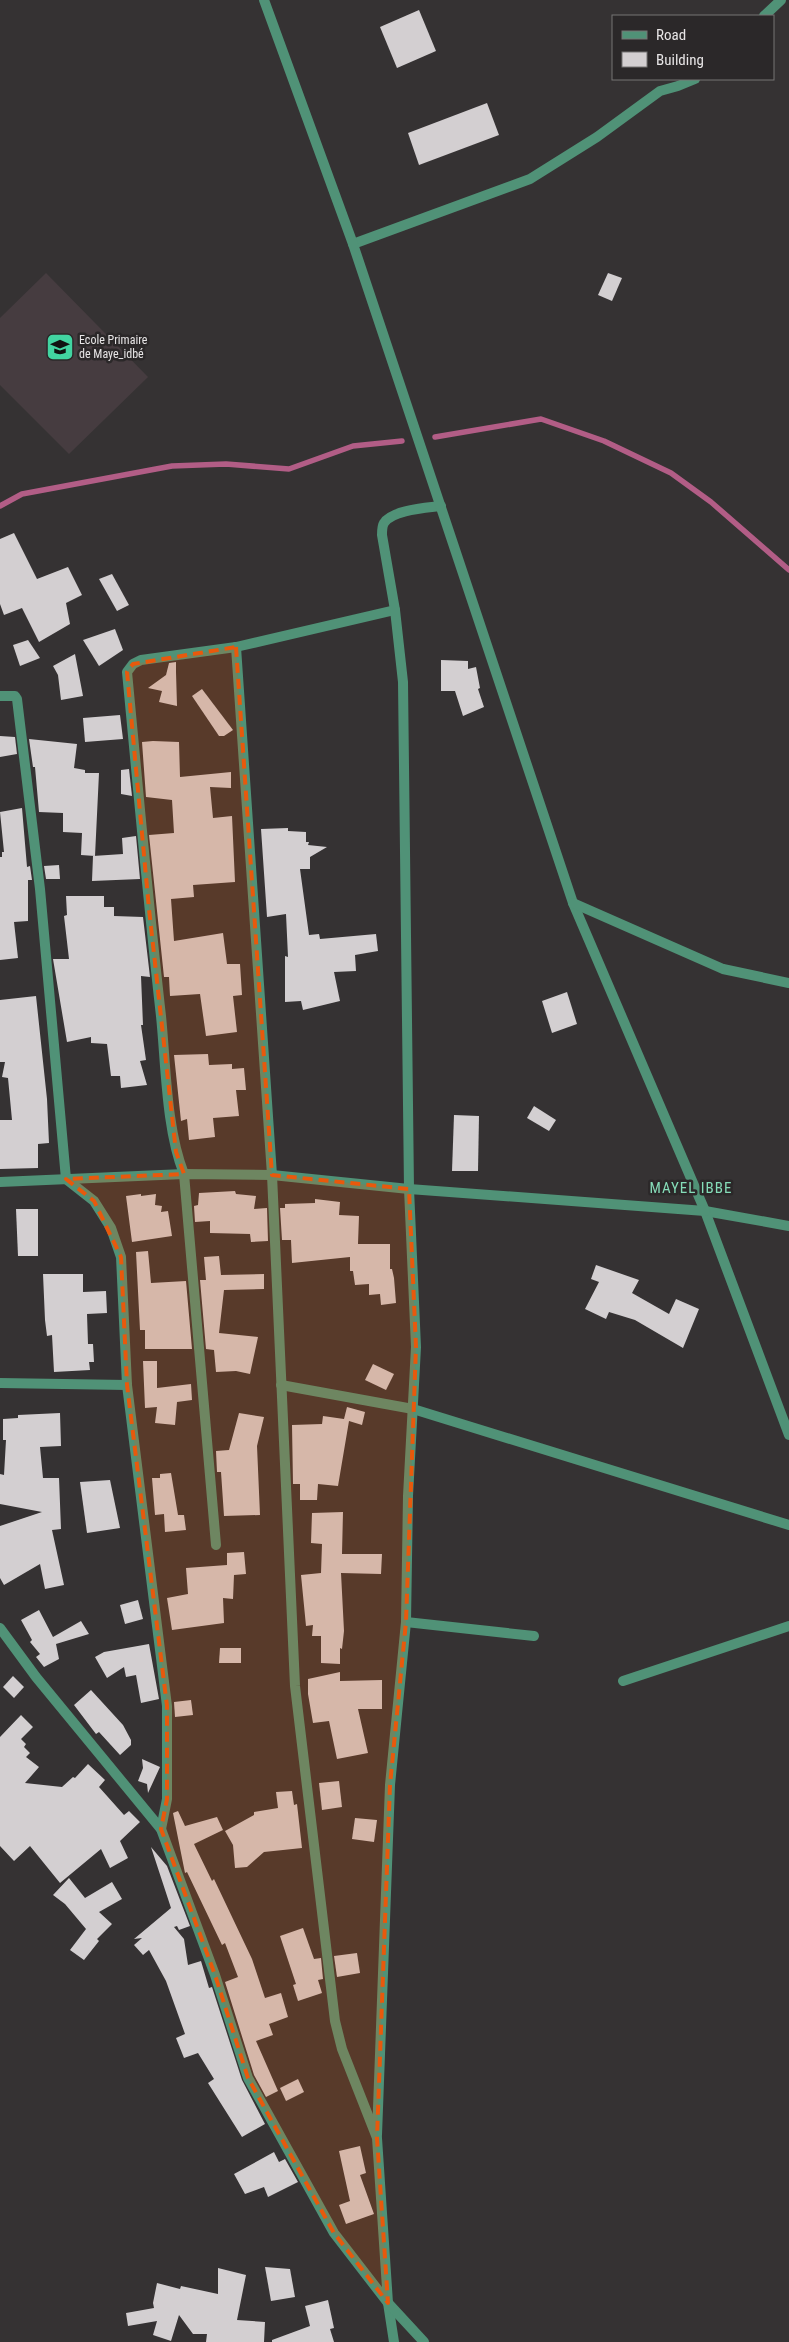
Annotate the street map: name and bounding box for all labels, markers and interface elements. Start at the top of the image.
legend [612,15,774,80]
text: Road [656,26,686,44]
text: Building [656,51,704,69]
school or university icon: Ecole Primaire de Maye_idbé [45,332,75,362]
place label: Ecole Primaire de Maye_idbé [79,333,148,361]
district label: MAYEL IBBE [650,1179,732,1197]

